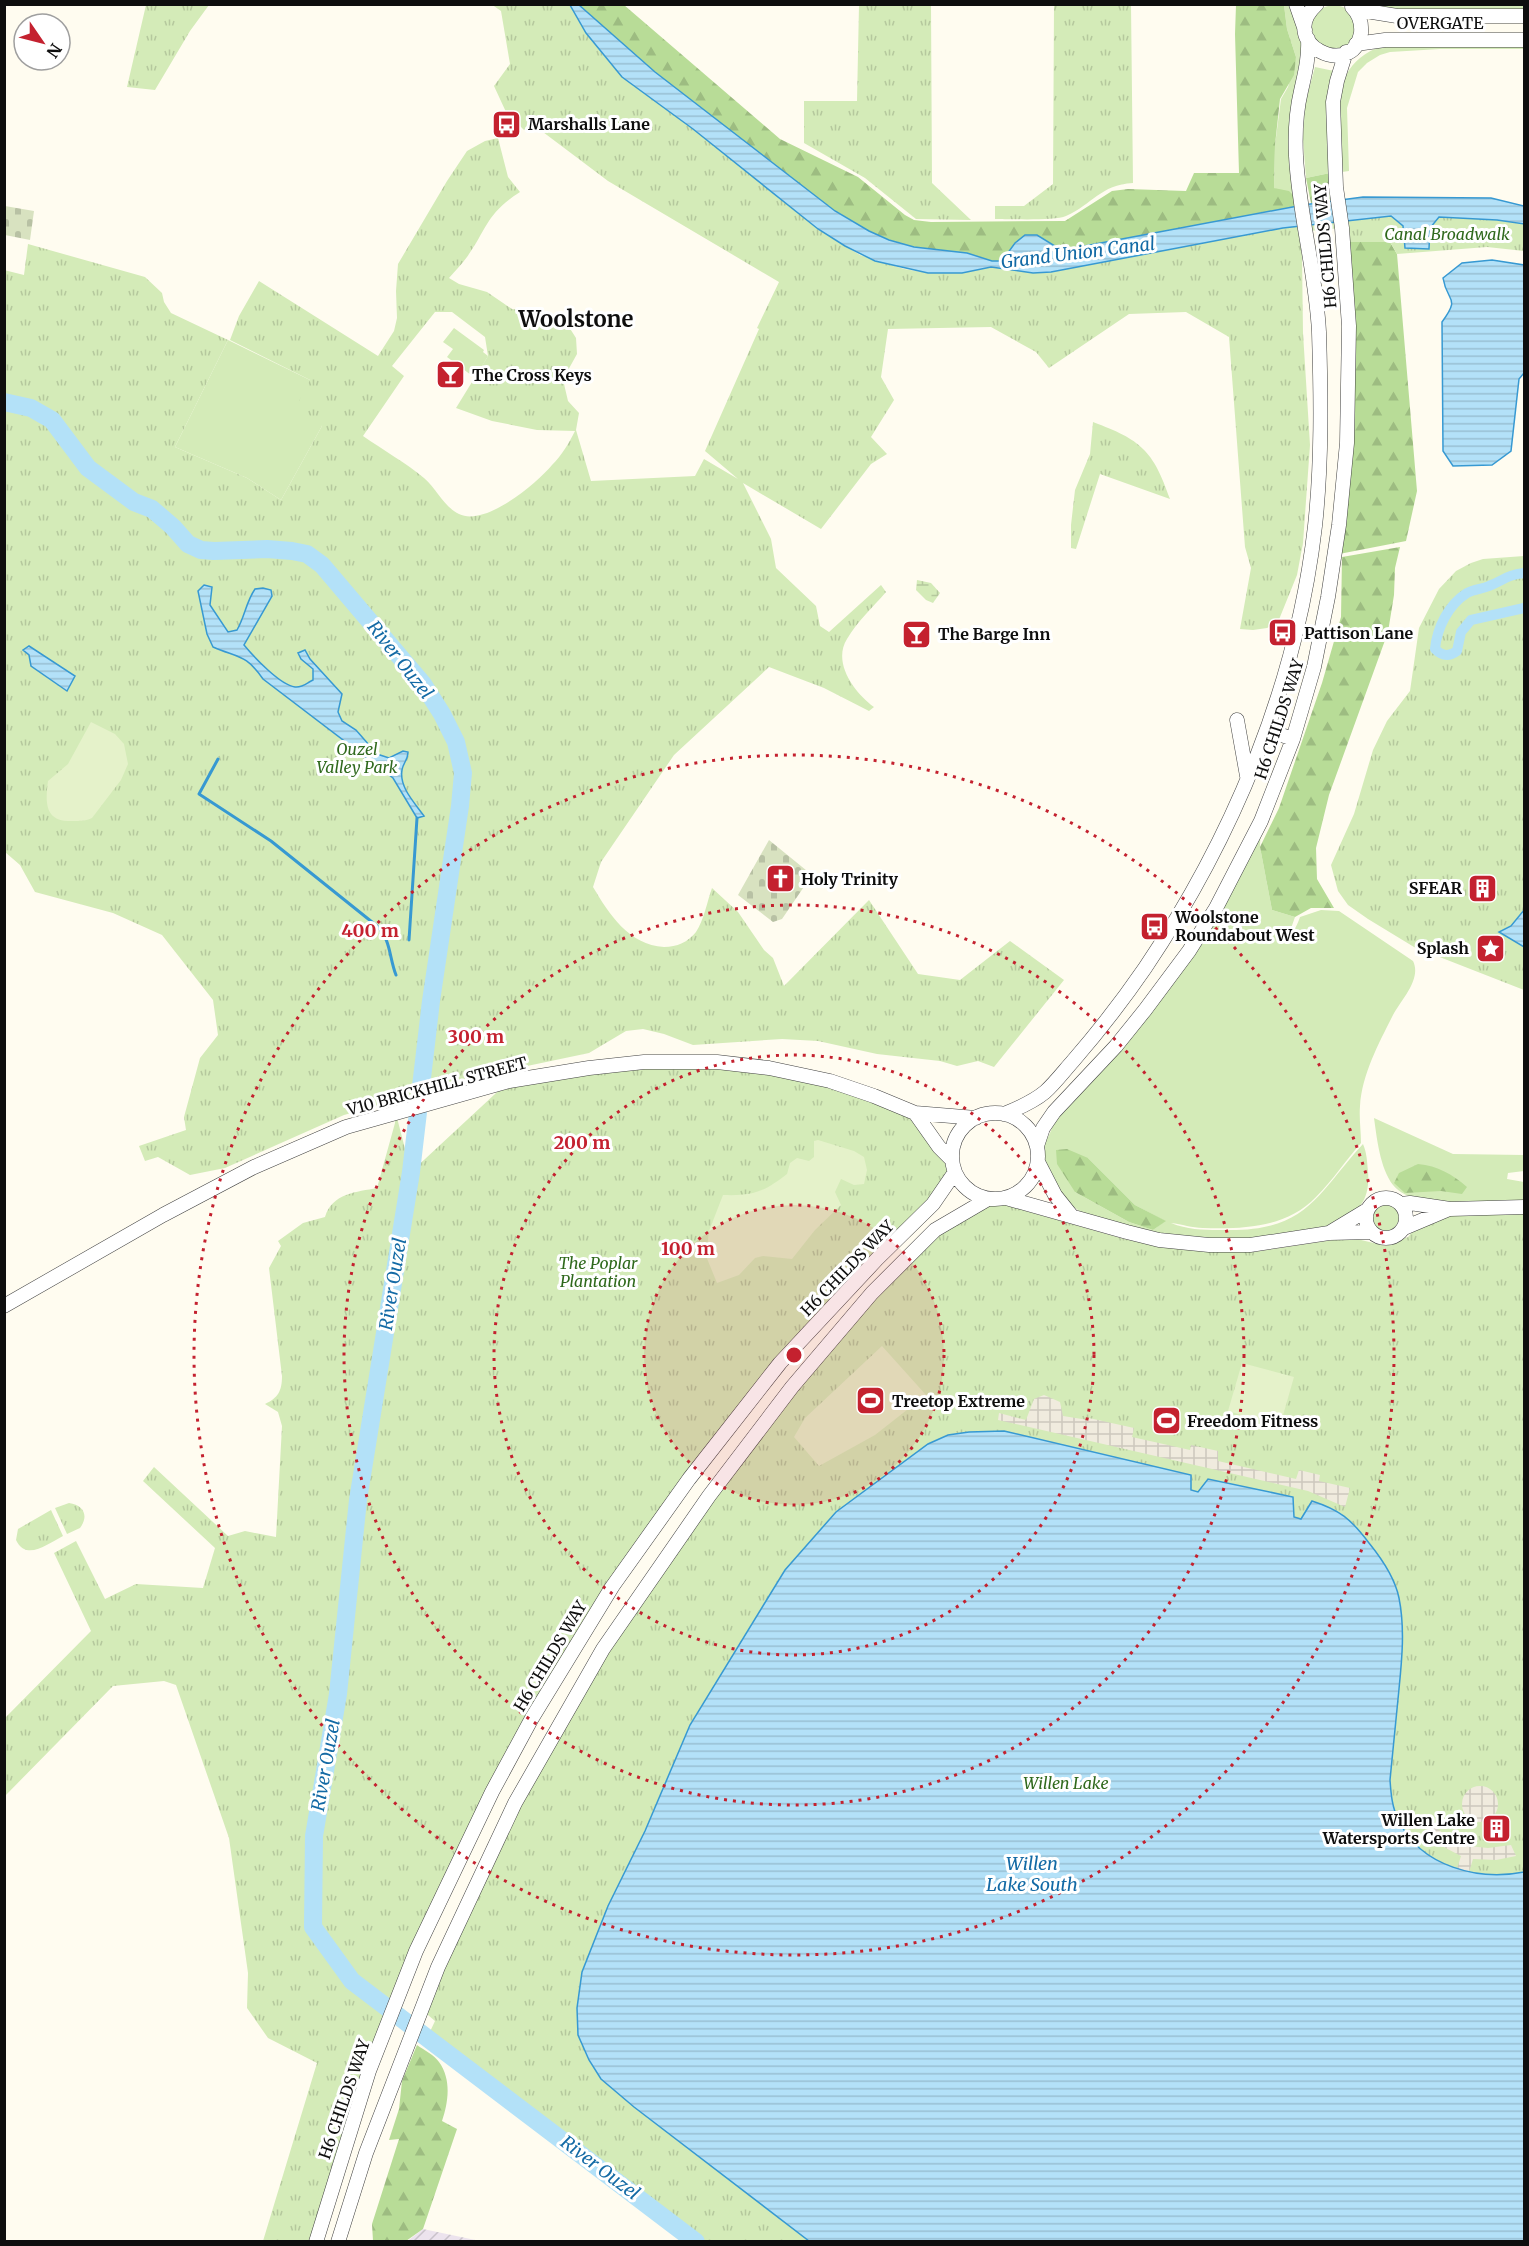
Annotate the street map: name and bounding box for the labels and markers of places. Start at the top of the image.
bus stop icon: Marshalls Lane [491,108,523,140]
place label: Marshalls Lane [528,114,650,134]
bar icon: The Cross Keys [435,359,467,391]
place label: The Cross Keys [472,365,592,385]
bus stop icon: Pattison Lane [1267,617,1299,649]
bar icon: The Barge Inn [901,618,933,650]
place label: Pattison Lane [1304,623,1414,643]
place label: The Barge Inn [938,624,1050,644]
church icon: Holy Trinity [764,863,796,895]
place label: Holy Trinity [801,869,898,889]
building icon: SFEAR [1467,872,1499,904]
place label: SFEAR [1409,878,1462,898]
place label: Woolstone Roundabout West [1174,907,1315,945]
bus stop icon: Woolstone Roundabout West [1138,910,1170,942]
place icon: Splash [1474,932,1506,964]
place label: Splash [1417,938,1469,958]
centre of rings [784,1345,804,1365]
sports icon: Treetop Extreme [855,1385,887,1417]
place label: Treetop Extreme [892,1391,1025,1411]
sports icon: Freedom Fitness [1150,1405,1182,1437]
place label: Freedom Fitness [1187,1411,1318,1431]
place label: Willen Lake Watersports Centre [1322,1810,1475,1848]
building icon: Willen Lake Watersports Centre [1480,1813,1512,1845]

